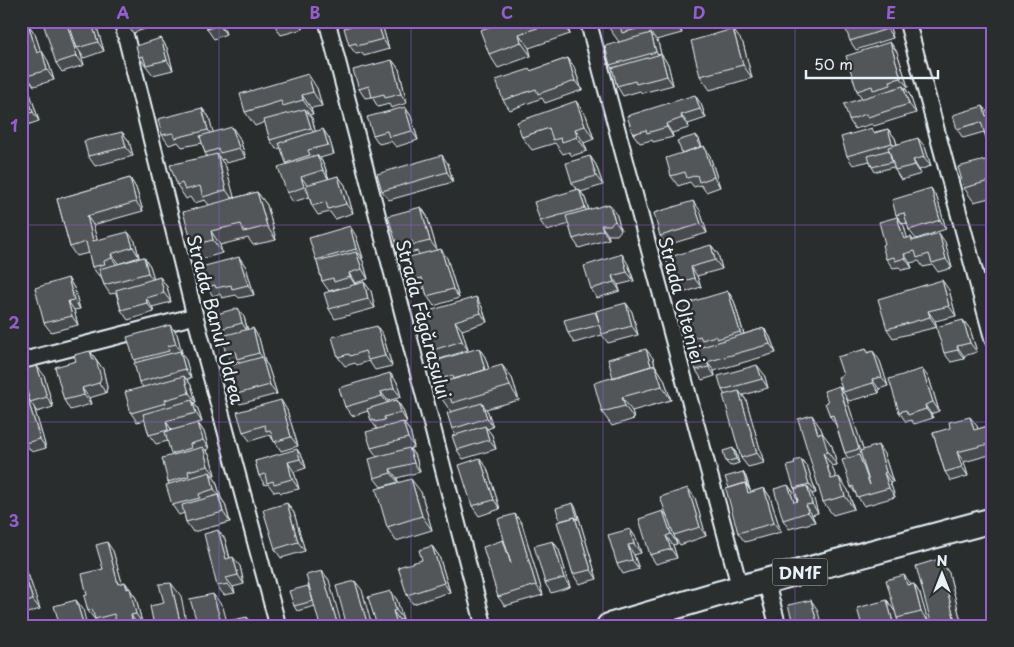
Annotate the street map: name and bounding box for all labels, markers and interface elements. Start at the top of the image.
text: A [117,0,130,24]
text: B [310,0,321,24]
text: C [501,0,513,24]
text: D [693,0,705,24]
text: E [886,0,896,24]
scale bar [806,48,939,80]
text: 50 m [814,52,853,75]
text: 1 [10,113,18,137]
street label: Strada Banul Udrea [180,231,252,408]
street label: Strada Olteniei [652,233,712,367]
street label: Strada Făgărașului [390,236,458,402]
text: 2 [8,310,20,334]
text: 3 [9,508,19,532]
north arrow [916,550,966,600]
text: N [936,550,948,571]
road number: DN1F [772,558,828,586]

